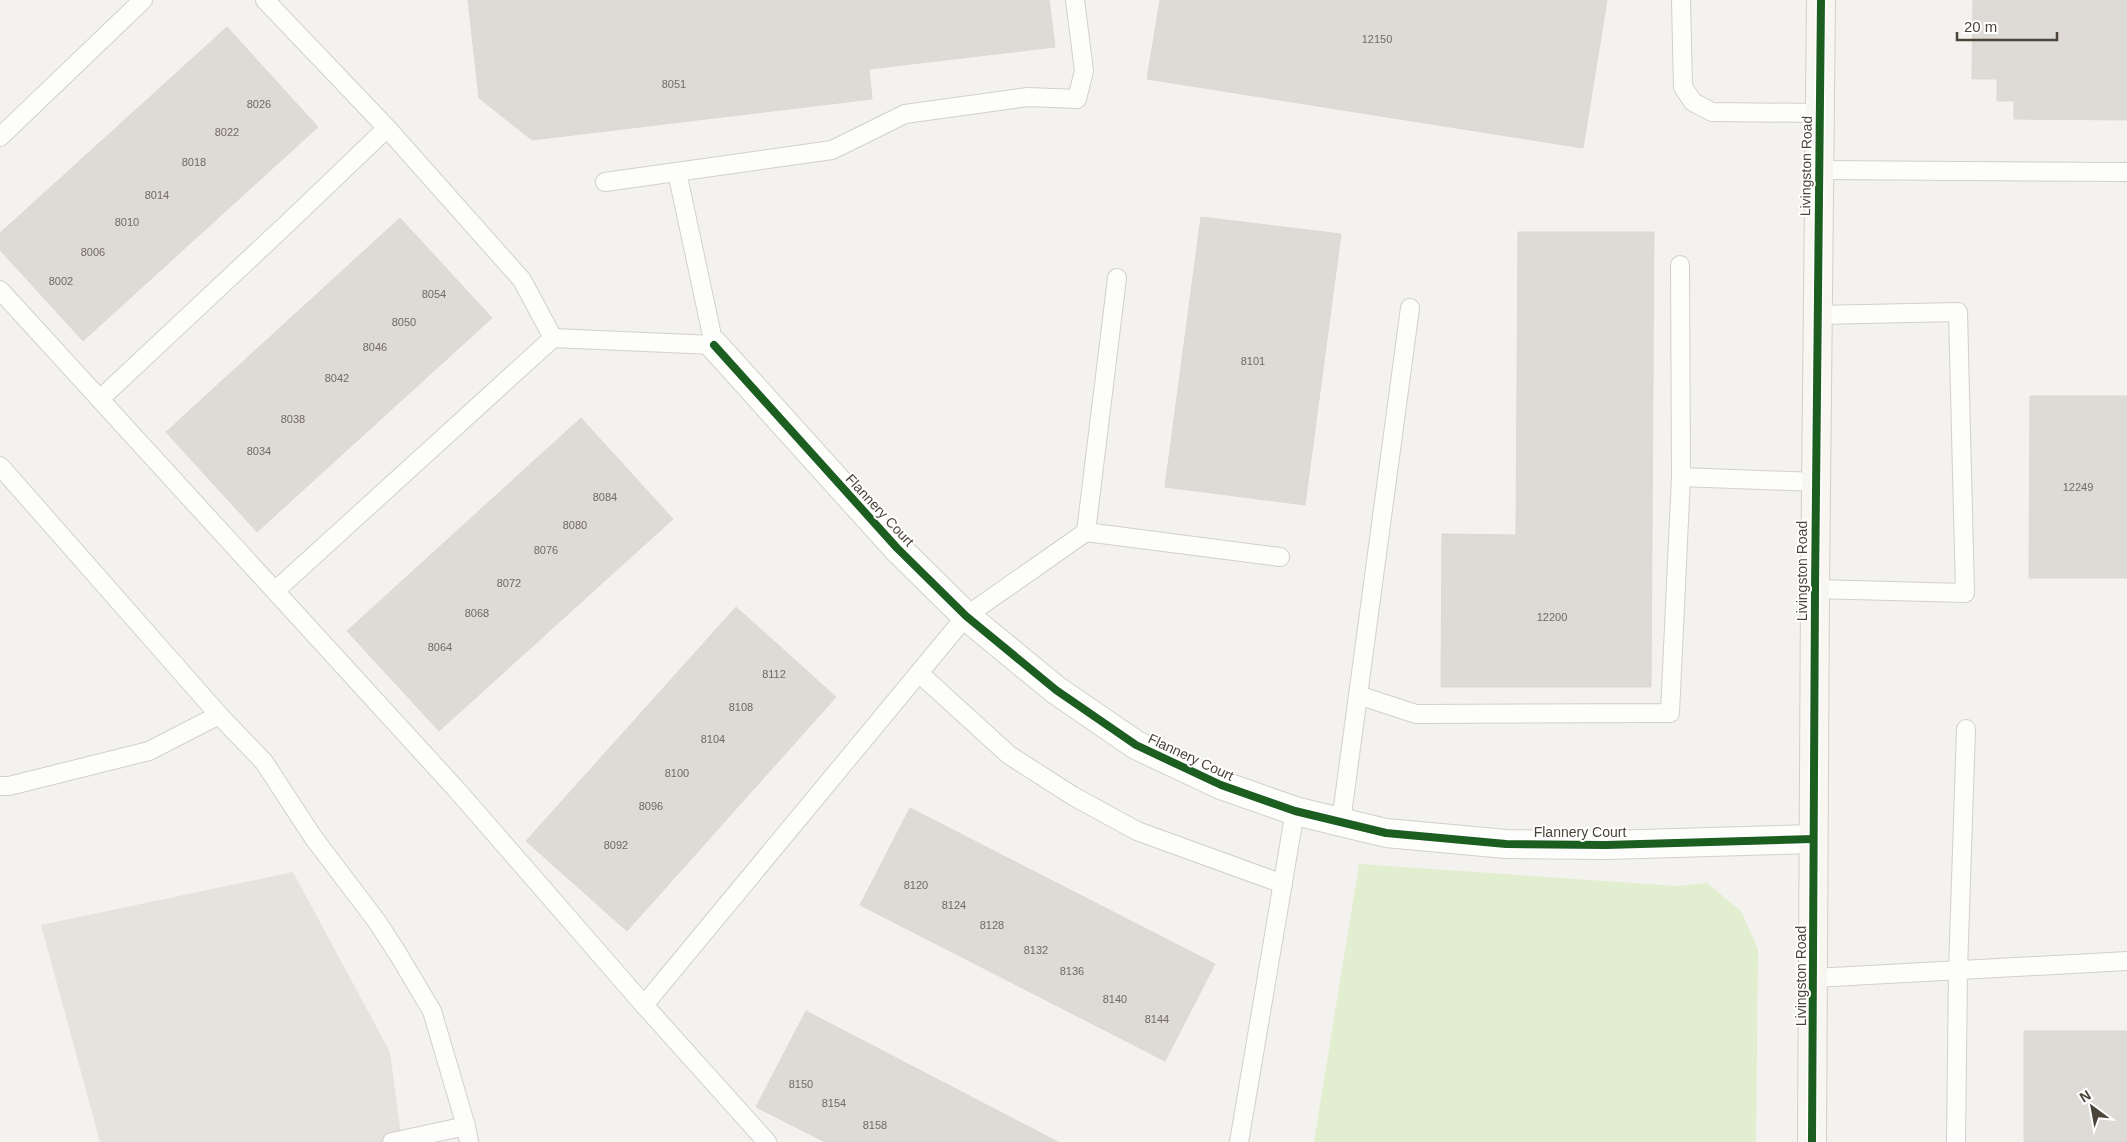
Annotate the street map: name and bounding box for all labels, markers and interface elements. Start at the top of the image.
scale bar [1957,10,2057,42]
text: 20 m [1964,18,1997,35]
house number: 12150 [1362,33,1392,45]
house number: 8051 [662,78,686,90]
house number: 8026 [247,98,271,110]
street label: Livingston Road [1797,116,1815,216]
house number: 8022 [215,126,239,138]
house number: 8018 [182,156,206,168]
house number: 8014 [145,189,169,201]
house number: 8010 [115,216,139,228]
house number: 8006 [81,246,105,258]
house number: 8002 [49,275,73,287]
house number: 8054 [422,288,446,300]
house number: 8050 [392,316,416,328]
house number: 8046 [363,341,387,353]
house number: 8101 [1241,355,1265,367]
house number: 8042 [325,372,349,384]
house number: 8038 [281,413,305,425]
house number: 8034 [247,445,271,457]
street label: Flannery Court [843,471,917,549]
house number: 12249 [2063,481,2093,493]
house number: 8084 [593,491,617,503]
house number: 8080 [563,519,587,531]
street label: Livingston Road [1794,521,1810,621]
house number: 8076 [534,544,558,556]
house number: 8072 [497,577,521,589]
house number: 8068 [465,607,489,619]
house number: 12200 [1537,611,1567,623]
house number: 8064 [428,641,452,653]
house number: 8112 [762,668,786,680]
house number: 8108 [729,701,753,713]
street label: Flannery Court [1146,730,1236,784]
house number: 8104 [701,733,725,745]
house number: 8100 [665,767,689,779]
house number: 8096 [639,800,663,812]
street label: Flannery Court [1534,824,1626,840]
house number: 8092 [604,839,628,851]
house number: 8120 [904,879,928,891]
house number: 8124 [942,899,966,911]
house number: 8128 [980,919,1004,931]
street label: Livingston Road [1793,926,1809,1026]
house number: 8132 [1024,944,1048,956]
house number: 8136 [1060,965,1084,977]
house number: 8140 [1103,993,1127,1005]
house number: 8144 [1145,1013,1169,1025]
house number: 8150 [789,1078,813,1090]
north arrow [2067,1082,2117,1132]
text: N [2077,1087,2094,1105]
house number: 8154 [822,1097,846,1109]
house number: 8158 [863,1119,887,1131]

